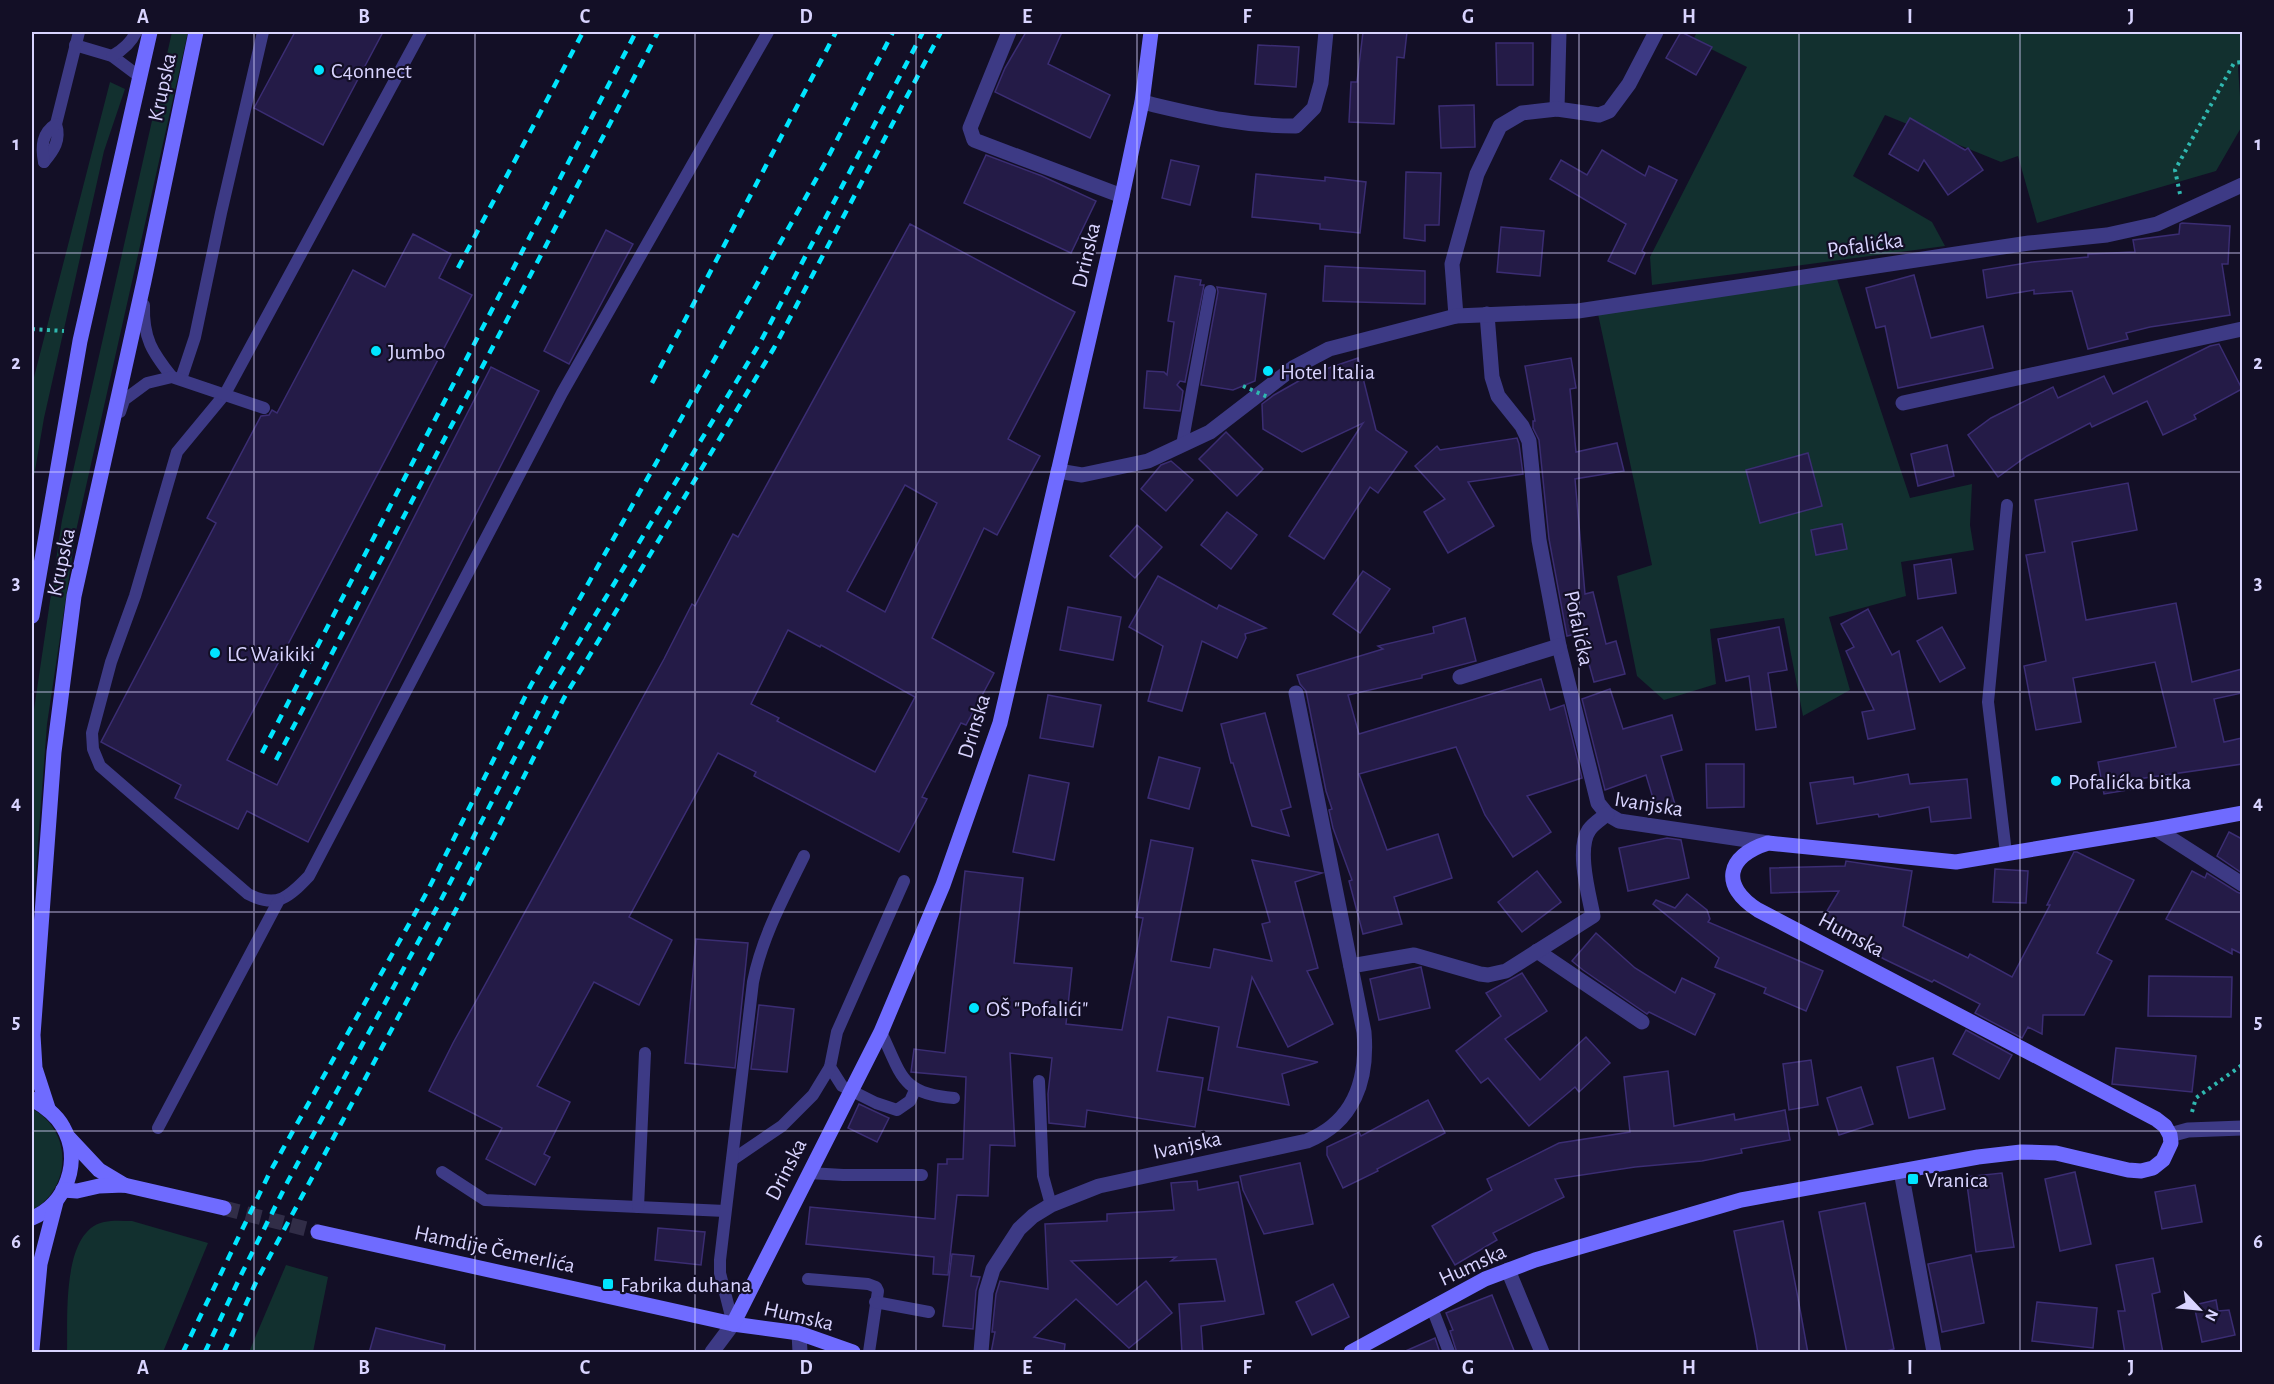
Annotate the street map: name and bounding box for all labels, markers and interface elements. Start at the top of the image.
text: A [137,7,149,27]
text: B [358,7,370,27]
text: C [580,7,591,27]
text: D [799,7,813,27]
text: E [1022,7,1032,27]
text: F [1242,7,1252,27]
text: G [1462,7,1474,27]
text: H [1682,7,1696,27]
text: I [1907,7,1913,27]
text: J [2128,7,2134,27]
street label: Krupska [144,51,180,123]
place label: C4onnect [331,60,412,82]
marker: C4onnect [312,63,326,77]
text: 1 [12,134,20,154]
text: 1 [2254,134,2262,154]
street label: Drinska [1068,221,1104,290]
street label: Pofalićka [1826,229,1905,261]
place label: Jumbo [388,341,445,363]
marker: Jumbo [369,344,383,358]
text: 2 [11,353,21,373]
text: 2 [2253,353,2263,373]
place label: Hotel Italia [1280,361,1375,383]
marker: Hotel Italia [1261,364,1275,378]
street label: Krupska [43,526,79,598]
text: 3 [12,573,20,593]
text: 3 [2254,573,2262,593]
street label: Pofalićka [1560,589,1598,668]
place label: LC Waikiki [227,643,315,665]
marker: LC Waikiki [208,646,222,660]
street label: Drinska [954,692,994,761]
place label: Pofalićka bitka [2068,771,2192,793]
marker: Pofalićka bitka [2049,774,2063,788]
street label: Ivanjska [1613,788,1685,820]
text: 4 [11,793,21,813]
text: 4 [2253,793,2263,813]
street label: Humska [1815,908,1888,961]
place label: OŠ "Pofalići" [986,997,1088,1020]
marker: OŠ "Pofalići" [967,1001,981,1015]
text: 5 [12,1012,20,1032]
text: 5 [2254,1012,2262,1032]
street label: Ivanjska [1151,1127,1223,1163]
street label: Drinska [761,1135,811,1204]
place label: Vranica [1925,1169,1988,1191]
marker: Vranica [1906,1172,1920,1186]
street label: Hamdije Čemerlića [412,1220,577,1277]
text: 6 [11,1232,21,1252]
text: 6 [2253,1232,2263,1252]
street label: Humska [1435,1240,1509,1290]
place label: Fabrika duhana [620,1274,752,1296]
marker: Fabrika duhana [601,1277,615,1291]
north arrow [2169,1279,2229,1339]
street label: Humska [762,1297,836,1335]
text: N [2202,1307,2221,1324]
text: A [137,1358,149,1378]
text: B [358,1358,370,1378]
text: C [580,1358,591,1378]
text: D [799,1358,813,1378]
text: E [1022,1358,1032,1378]
text: F [1242,1358,1252,1378]
text: G [1462,1358,1474,1378]
text: H [1682,1358,1696,1378]
text: I [1907,1358,1913,1378]
text: J [2128,1358,2134,1378]

